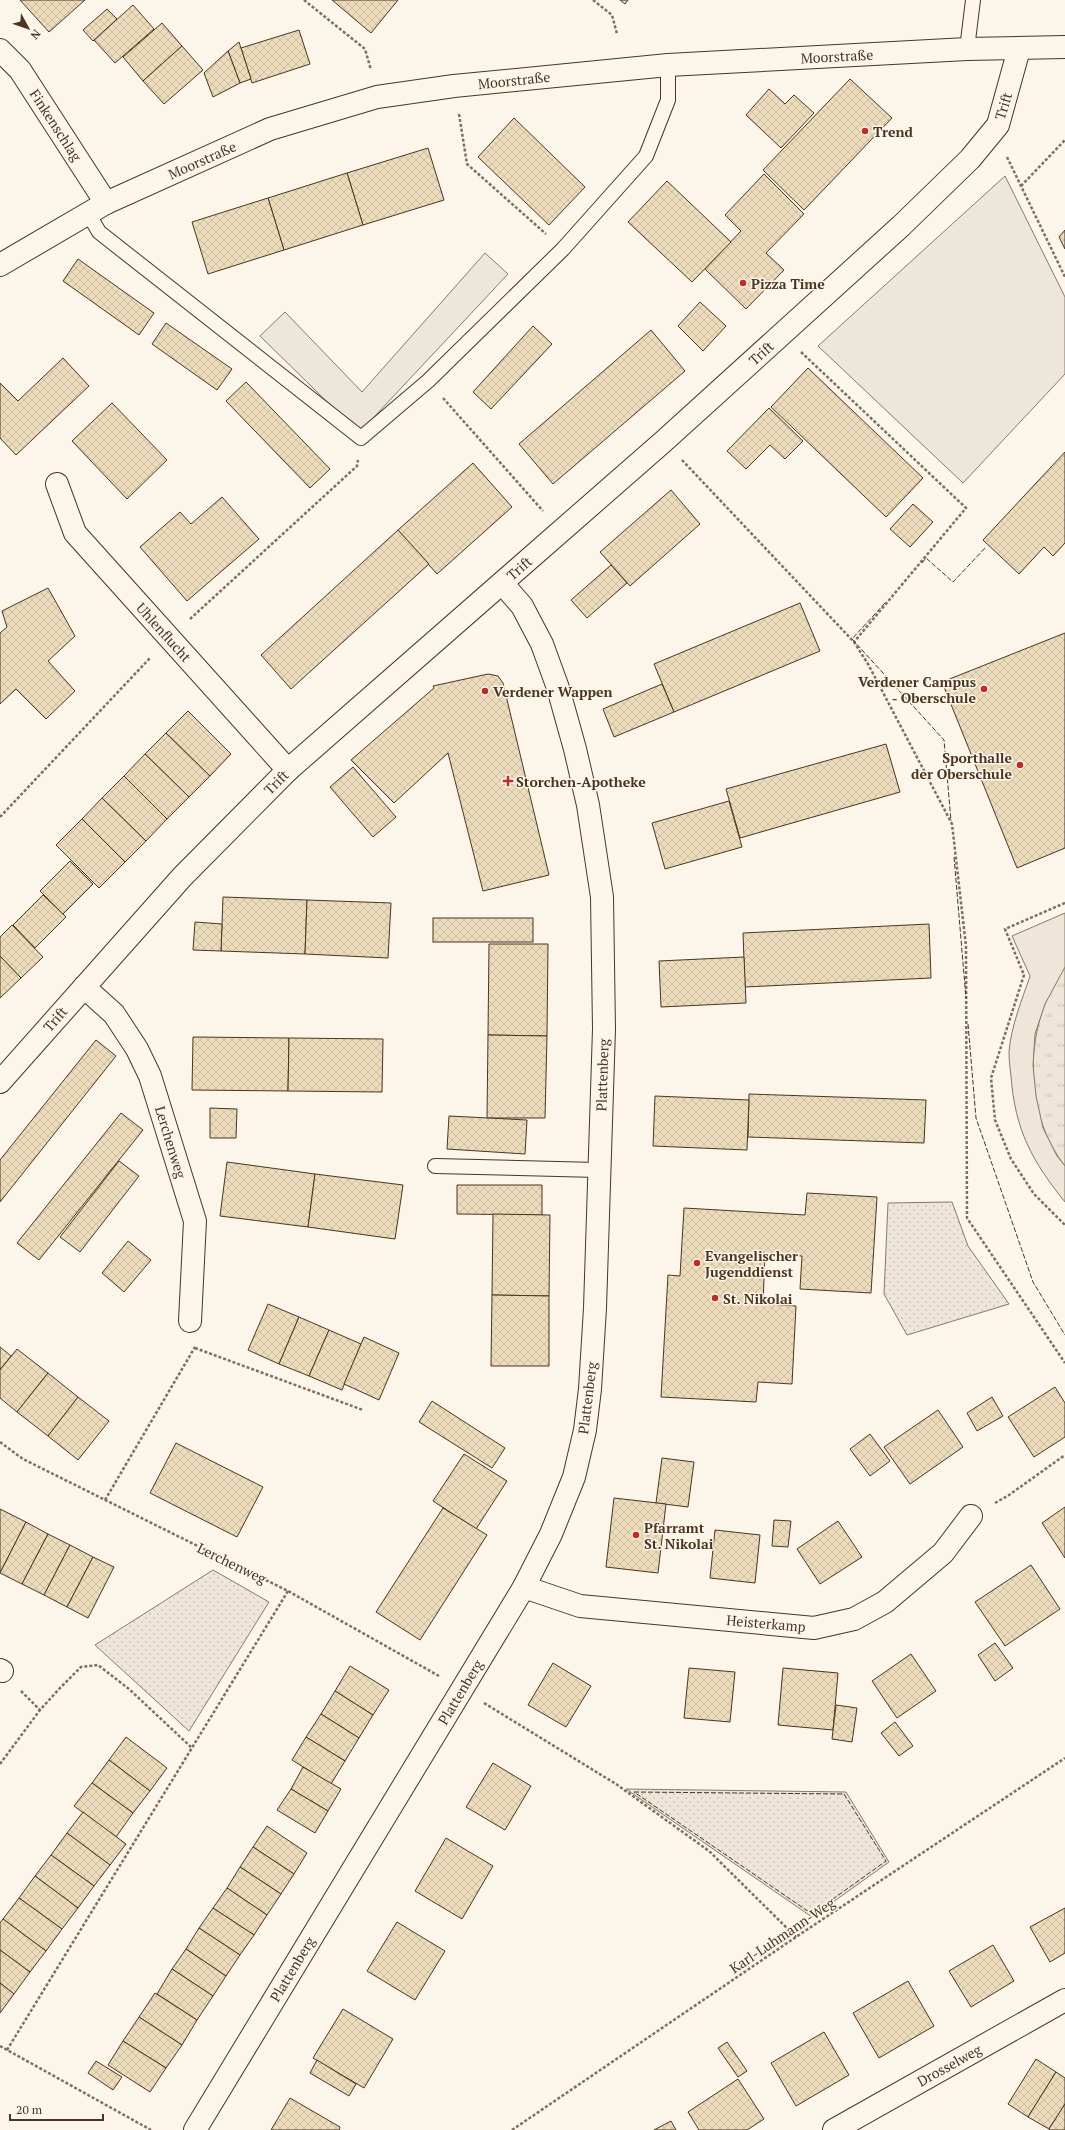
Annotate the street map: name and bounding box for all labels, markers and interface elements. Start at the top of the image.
north arrow [8,8,48,48]
text: N [27,27,44,43]
street label: Moorstraße [800,45,874,67]
street label: Moorstraße [477,67,551,93]
street label: Finkenschlag [26,85,87,165]
street label: Trift [990,89,1016,122]
place label: Trend [873,122,913,141]
marker: Trend [860,126,870,136]
street label: Moorstraße [165,137,239,183]
place label: Pizza Time [751,274,825,293]
marker: Pizza Time [738,278,748,288]
street label: Trift [744,336,778,369]
street label: Trift [502,551,536,584]
street label: Uhlenflucht [132,598,196,666]
place label: Verdener Campus - Oberschule [858,672,976,707]
place label: Verdener Wappen [493,682,613,701]
marker: Verdener Campus - Oberschule [979,684,989,694]
marker: Verdener Wappen [480,686,490,696]
place label: Sporthalle der Oberschule [911,748,1012,783]
marker: Sporthalle der Oberschule [1015,760,1025,770]
street label: Trift [259,765,293,799]
place label: Storchen-Apotheke [516,772,646,791]
marker: Storchen-Apotheke [503,776,513,786]
street label: Trift [39,1002,72,1036]
street label: Plattenberg [591,1038,613,1112]
street label: Lerchenweg [151,1104,191,1181]
place label: Evangelischer Jugenddienst [705,1246,798,1281]
marker: Evangelischer Jugenddienst [692,1258,702,1268]
place label: St. Nikolai [723,1289,793,1308]
marker: St. Nikolai [710,1293,720,1303]
street label: Plattenberg [573,1360,601,1435]
place label: Pfarramt St. Nikolai [644,1518,714,1553]
marker: Pfarramt St. Nikolai [631,1530,641,1540]
street label: Lerchenweg [194,1538,270,1588]
street label: Heisterkamp [726,1610,806,1636]
street label: Plattenberg [433,1655,487,1728]
street label: Karl-Luhmann-Weg [726,1892,839,1977]
street label: Plattenberg [265,1932,319,2005]
street label: Drosselweg [913,2039,985,2090]
scale bar [10,2096,103,2122]
text: 20 m [16,2102,43,2117]

